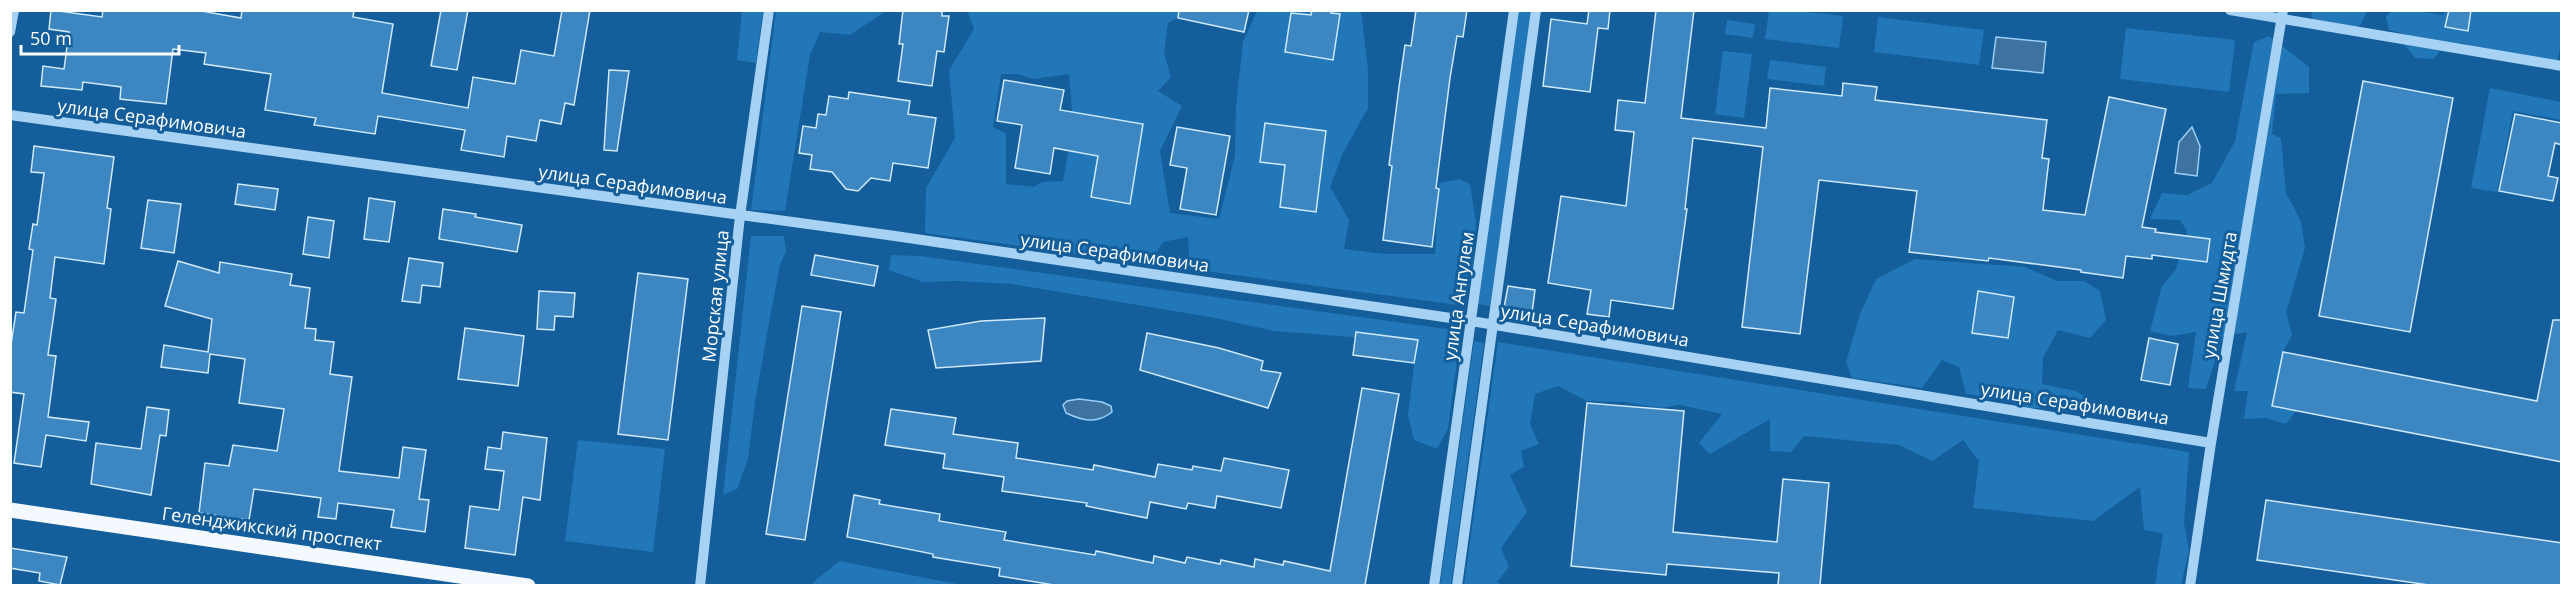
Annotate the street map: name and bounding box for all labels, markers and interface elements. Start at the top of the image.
scale bar [21,18,178,56]
text: 50 m [30,26,72,50]
street label: улица Серафимовича [56,93,248,143]
street label: улица Серафимовича [537,159,729,209]
street label: улица Серафимовича [1019,227,1211,277]
street label: Морская улица [696,229,734,363]
street label: улица Ангулем [1437,230,1479,362]
street label: улица Шмидта [2196,230,2242,360]
street label: улица Серафимовича [1499,298,1691,352]
street label: улица Серафимовича [1979,376,2171,430]
street label: Геленджикский проспект [161,501,384,555]

